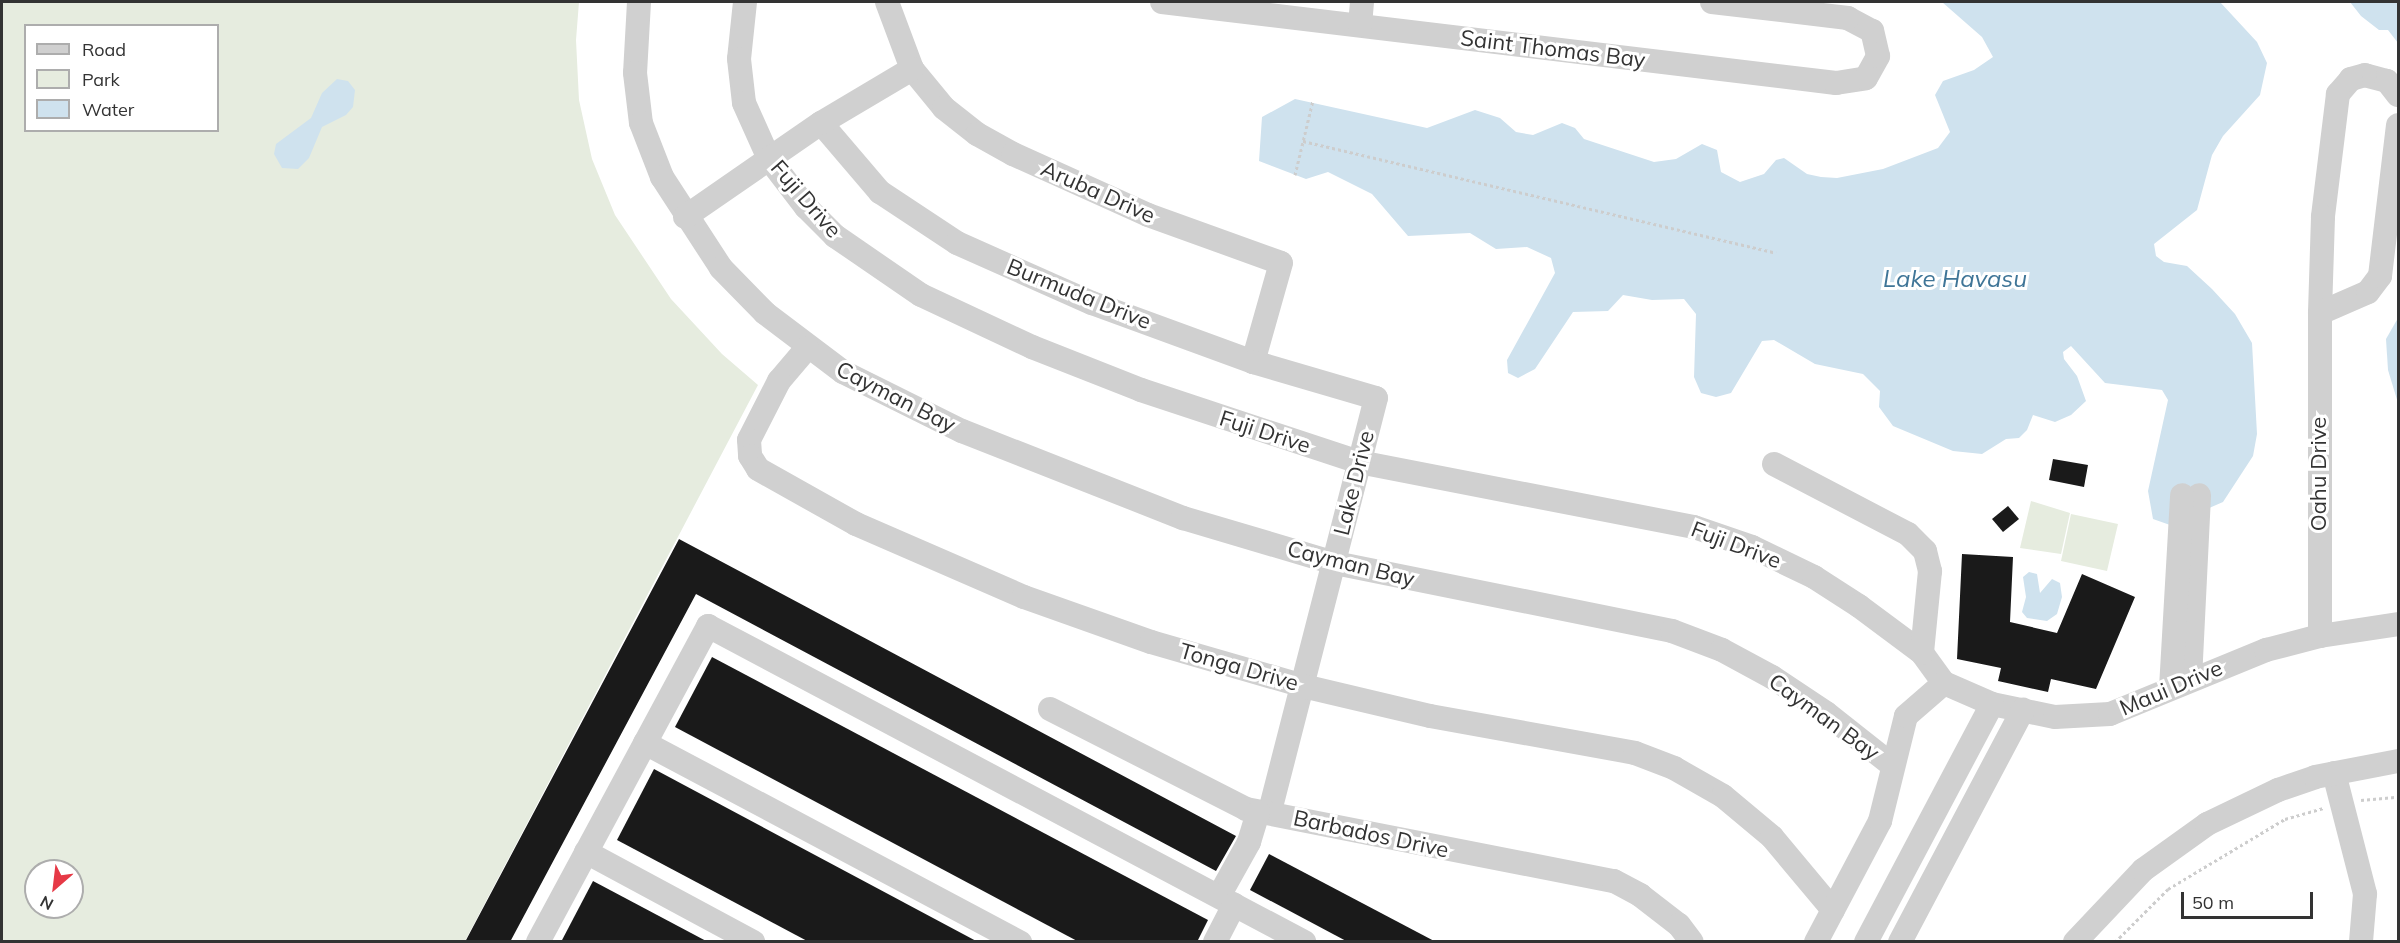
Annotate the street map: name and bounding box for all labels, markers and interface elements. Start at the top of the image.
legend [24,24,219,132]
street label: Saint Thomas Bay [1459,25,1647,73]
text: Road [82,38,126,61]
text: Park [82,68,120,91]
text: Water [82,98,134,121]
street label: Fuji Drive [765,155,847,243]
street label: Aruba Drive [1037,155,1159,229]
street label: Burmuda Drive [1003,253,1155,335]
water label: Lake Havasu [1883,265,2027,293]
street label: Cayman Bay [832,356,960,438]
street label: Fuji Drive [1216,405,1314,459]
street label: Oahu Drive [2306,417,2332,531]
street label: Lake Drive [1328,428,1380,538]
street label: Fuji Drive [1687,516,1785,574]
street label: Cayman Bay [1285,535,1417,593]
street label: Tonga Drive [1177,637,1301,697]
street label: Maui Drive [2116,655,2226,721]
street label: Cayman Bay [1764,668,1884,766]
street label: Barbados Drive [1291,805,1451,863]
north arrow [24,859,84,919]
scale bar [2184,880,2316,918]
text: N [36,891,57,915]
text: 50 m [2192,891,2234,914]

